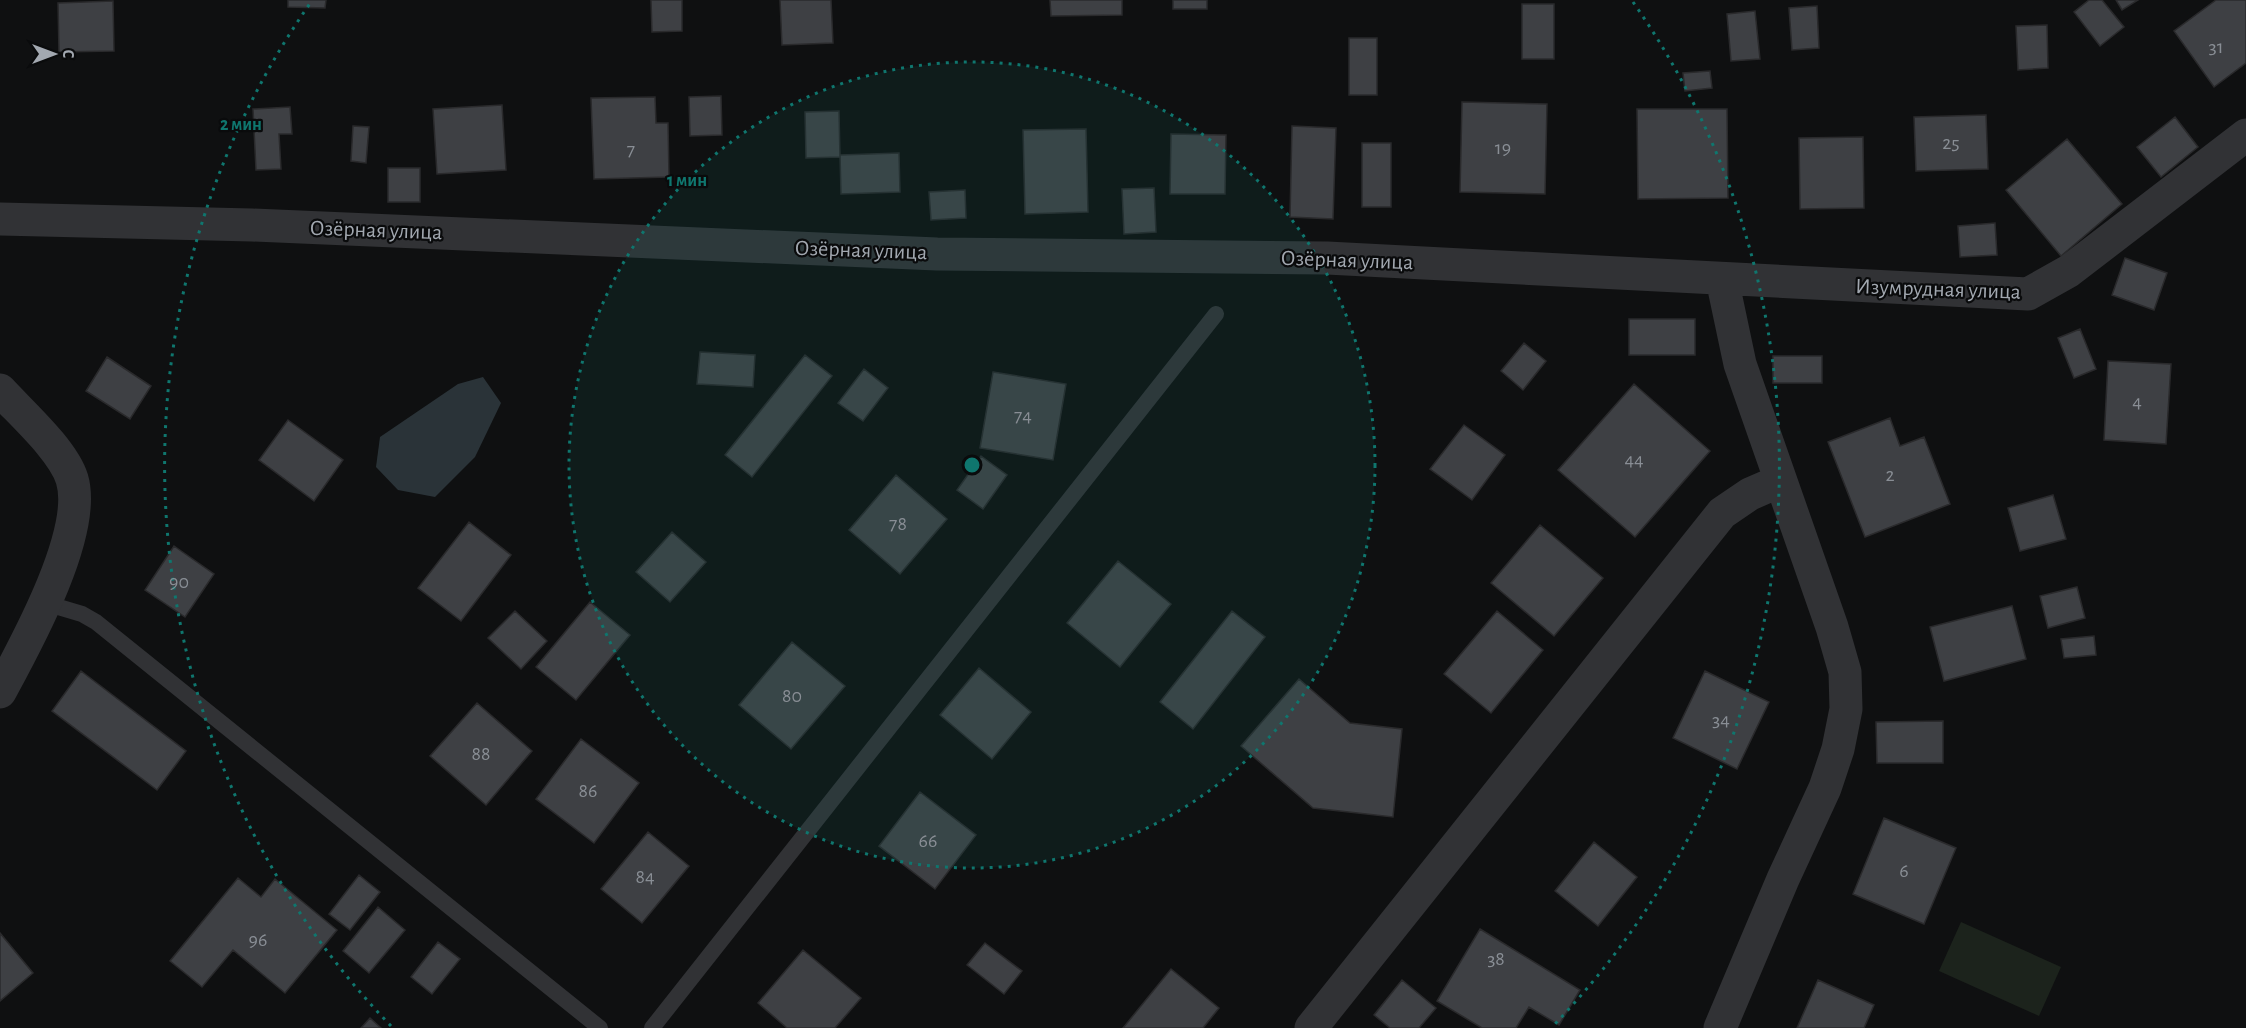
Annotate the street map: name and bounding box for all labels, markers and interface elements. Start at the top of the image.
north arrow [24,24,84,84]
house number: 31 [2208,37,2224,57]
text: С [60,50,76,59]
text: 2 мин [220,116,262,134]
house number: 25 [1942,133,1960,153]
house number: 19 [1495,138,1511,158]
house number: 7 [627,140,635,160]
text: 1 мин [667,172,707,190]
street label: Озёрная улица [309,217,443,243]
street label: Озёрная улица [794,237,928,263]
street label: Озёрная улица [1280,247,1414,273]
street label: Изумрудная улица [1855,275,2021,303]
house number: 4 [2132,392,2142,412]
house number: 74 [1014,406,1032,426]
house number: 44 [1624,450,1644,470]
centre of rings [962,455,982,475]
house number: 2 [1885,465,1895,485]
house number: 78 [889,514,907,534]
house number: 90 [169,572,189,592]
house number: 80 [782,686,802,706]
house number: 34 [1712,710,1730,730]
house number: 88 [472,744,490,764]
house number: 86 [579,781,597,801]
house number: 66 [919,831,937,851]
house number: 6 [1899,861,1909,881]
house number: 84 [635,867,655,887]
house number: 96 [249,930,267,950]
house number: 38 [1487,949,1505,969]

